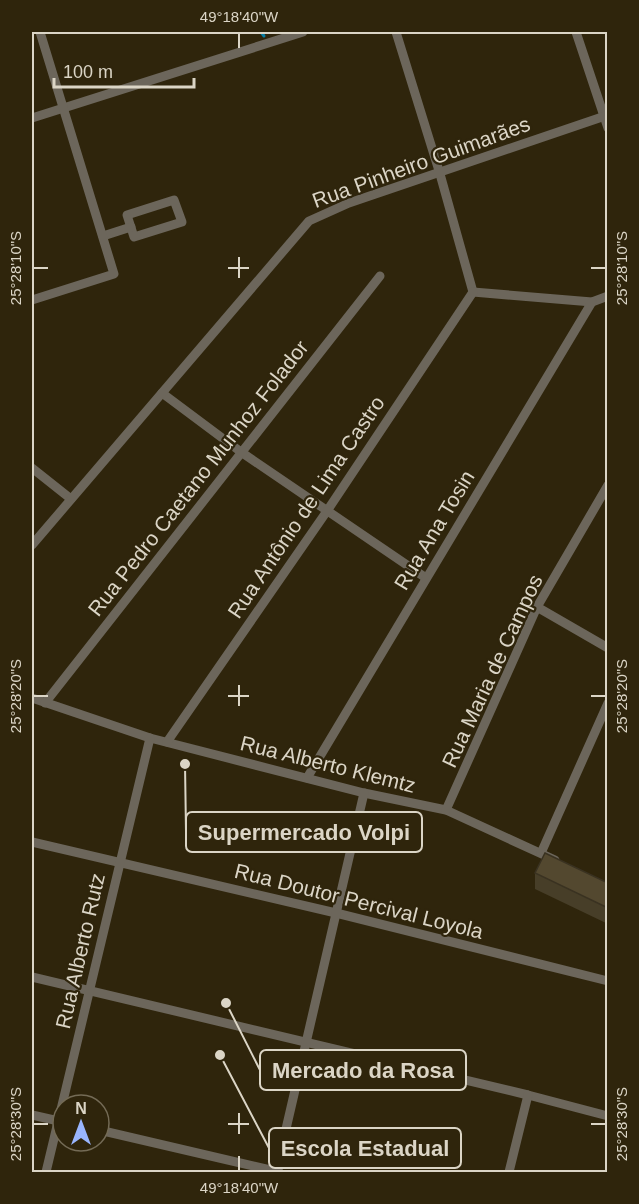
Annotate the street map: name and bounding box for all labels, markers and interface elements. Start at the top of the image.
text: 49°18'40"W [200,8,279,25]
scale bar [54,51,194,89]
text: 100 m [63,62,113,82]
street label: Rua Pinheiro Guimarães [309,112,533,212]
text: 25°28'10"S [7,231,24,305]
text: 25°28'10"S [613,231,630,305]
street label: Rua Pedro Caetano Munhoz Folador [83,336,313,620]
street label: Rua Antônio de Lima Castro [223,392,389,622]
street label: Rua Ana Tosin [389,466,479,594]
street label: Rua Maria de Campos [437,571,547,771]
text: 25°28'20"S [7,659,24,733]
text: 25°28'20"S [613,659,630,733]
street label: Rua Alberto Klemtz [238,731,418,797]
callout: Supermercado Volpi [186,812,422,852]
text: Supermercado Volpi [198,820,410,845]
street label: Rua Doutor Percival Loyola [232,859,486,943]
street label: Rua Alberto Rutz [51,871,109,1031]
callout: Mercado da Rosa [260,1050,466,1090]
text: Mercado da Rosa [272,1058,455,1083]
text: 25°28'30"S [7,1087,24,1161]
text: 25°28'30"S [613,1087,630,1161]
north arrow [51,1093,111,1153]
text: N [75,1100,87,1117]
callout: Escola Estadual [269,1128,461,1168]
text: Escola Estadual [281,1136,449,1161]
text: 49°18'40"W [200,1179,279,1196]

